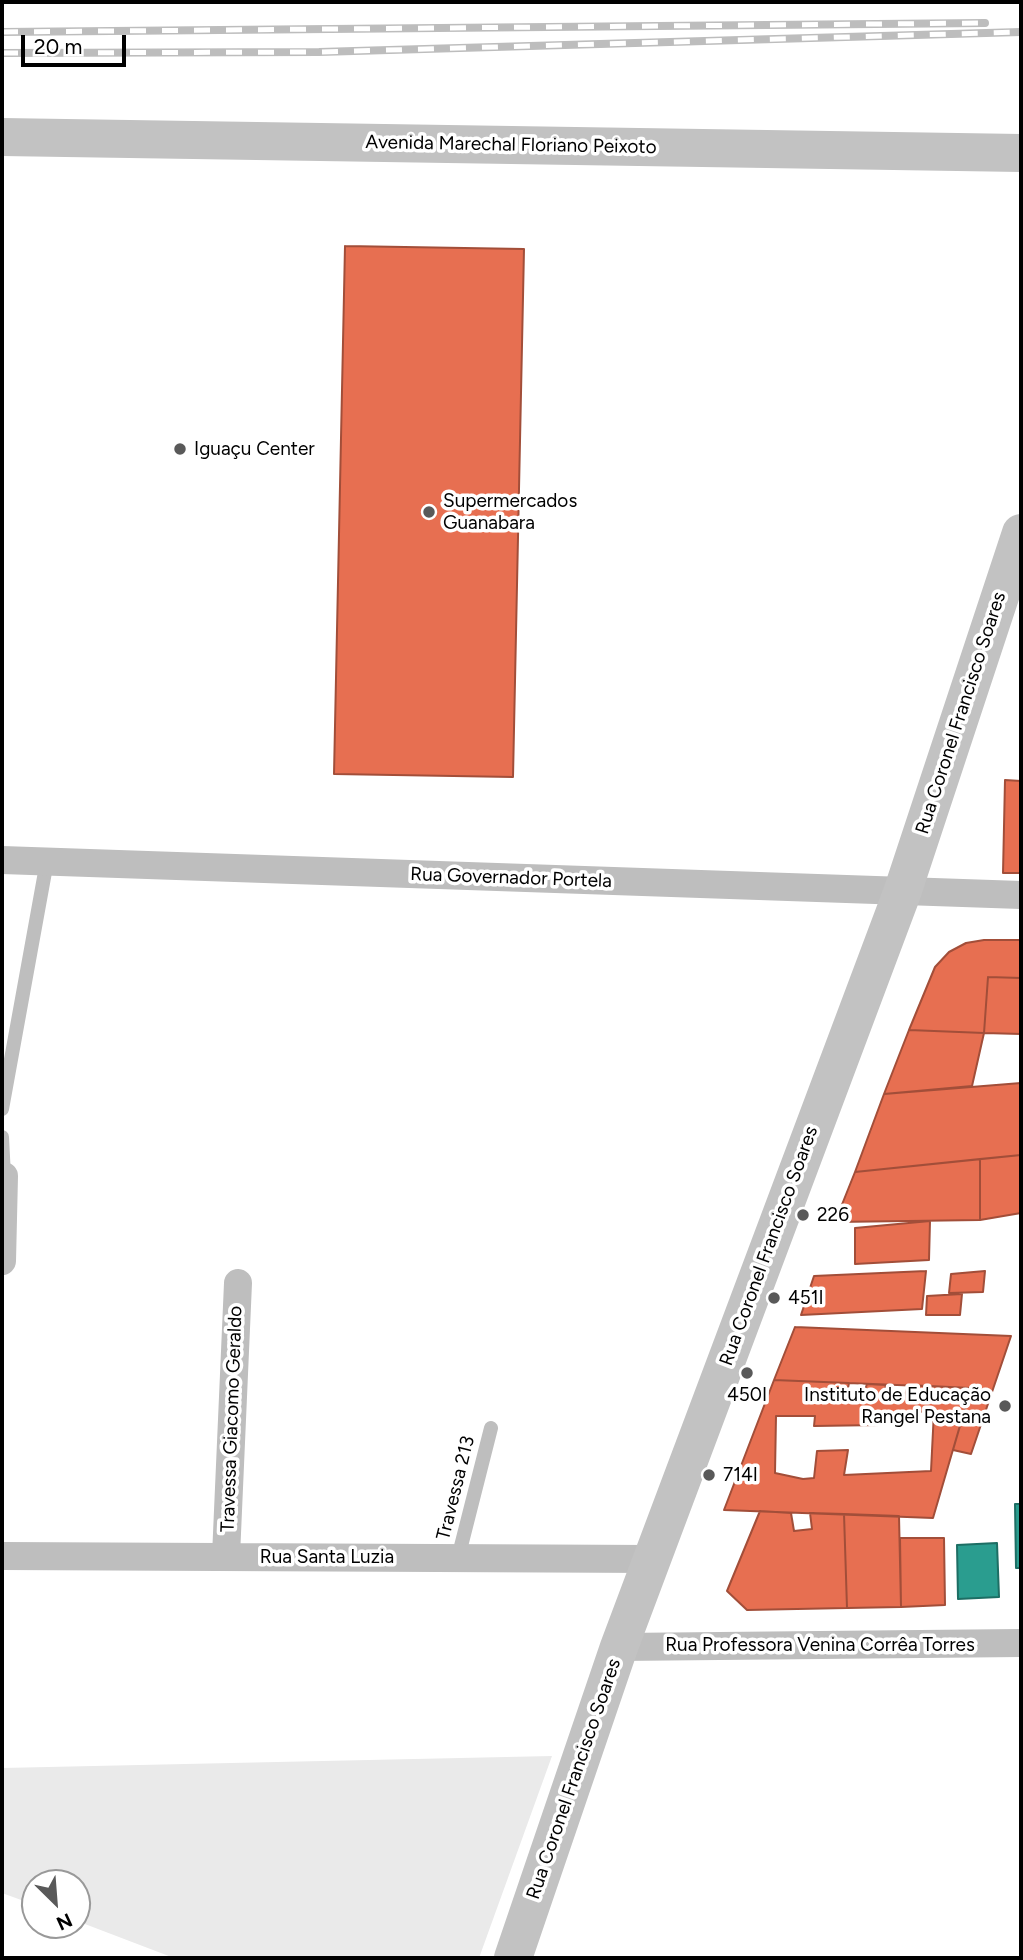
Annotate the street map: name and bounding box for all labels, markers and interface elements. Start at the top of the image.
scale bar [24,21,130,65]
text: 20 m [34,34,82,59]
street label: Avenida Marechal Floriano Peixoto [365,131,657,159]
place label: Iguaçu Center [194,438,315,460]
marker: Iguaçu Center [172,441,188,457]
place label: Supermercados Guanabara [443,490,577,534]
marker: Supermercados Guanabara [421,504,437,520]
street label: Rua Coronel Francisco Soares [911,589,1011,837]
street label: Rua Governador Portela [410,863,612,893]
street label: Rua Coronel Francisco Soares [715,1123,823,1369]
place label: 226 [817,1204,849,1226]
marker: 226 [795,1207,811,1223]
place label: 451I [788,1287,824,1309]
marker: 451I [766,1290,782,1306]
street label: Travessa Giacomo Geraldo [217,1305,247,1533]
marker: 450I [739,1365,755,1381]
place label: 450I [727,1384,767,1406]
place label: Instituto de Educação Rangel Pestana [804,1384,991,1428]
marker: Instituto de Educação Rangel Pestana [997,1398,1013,1414]
street label: Travessa 213 [432,1434,480,1542]
place label: 714I [723,1464,758,1486]
marker: 714I [701,1467,717,1483]
street label: Rua Santa Luzia [260,1546,394,1568]
street label: Rua Professora Venina Corrêa Torres [665,1634,975,1656]
street label: Rua Coronel Francisco Soares [522,1656,626,1902]
north arrow [21,1869,91,1939]
text: N [53,1908,76,1935]

